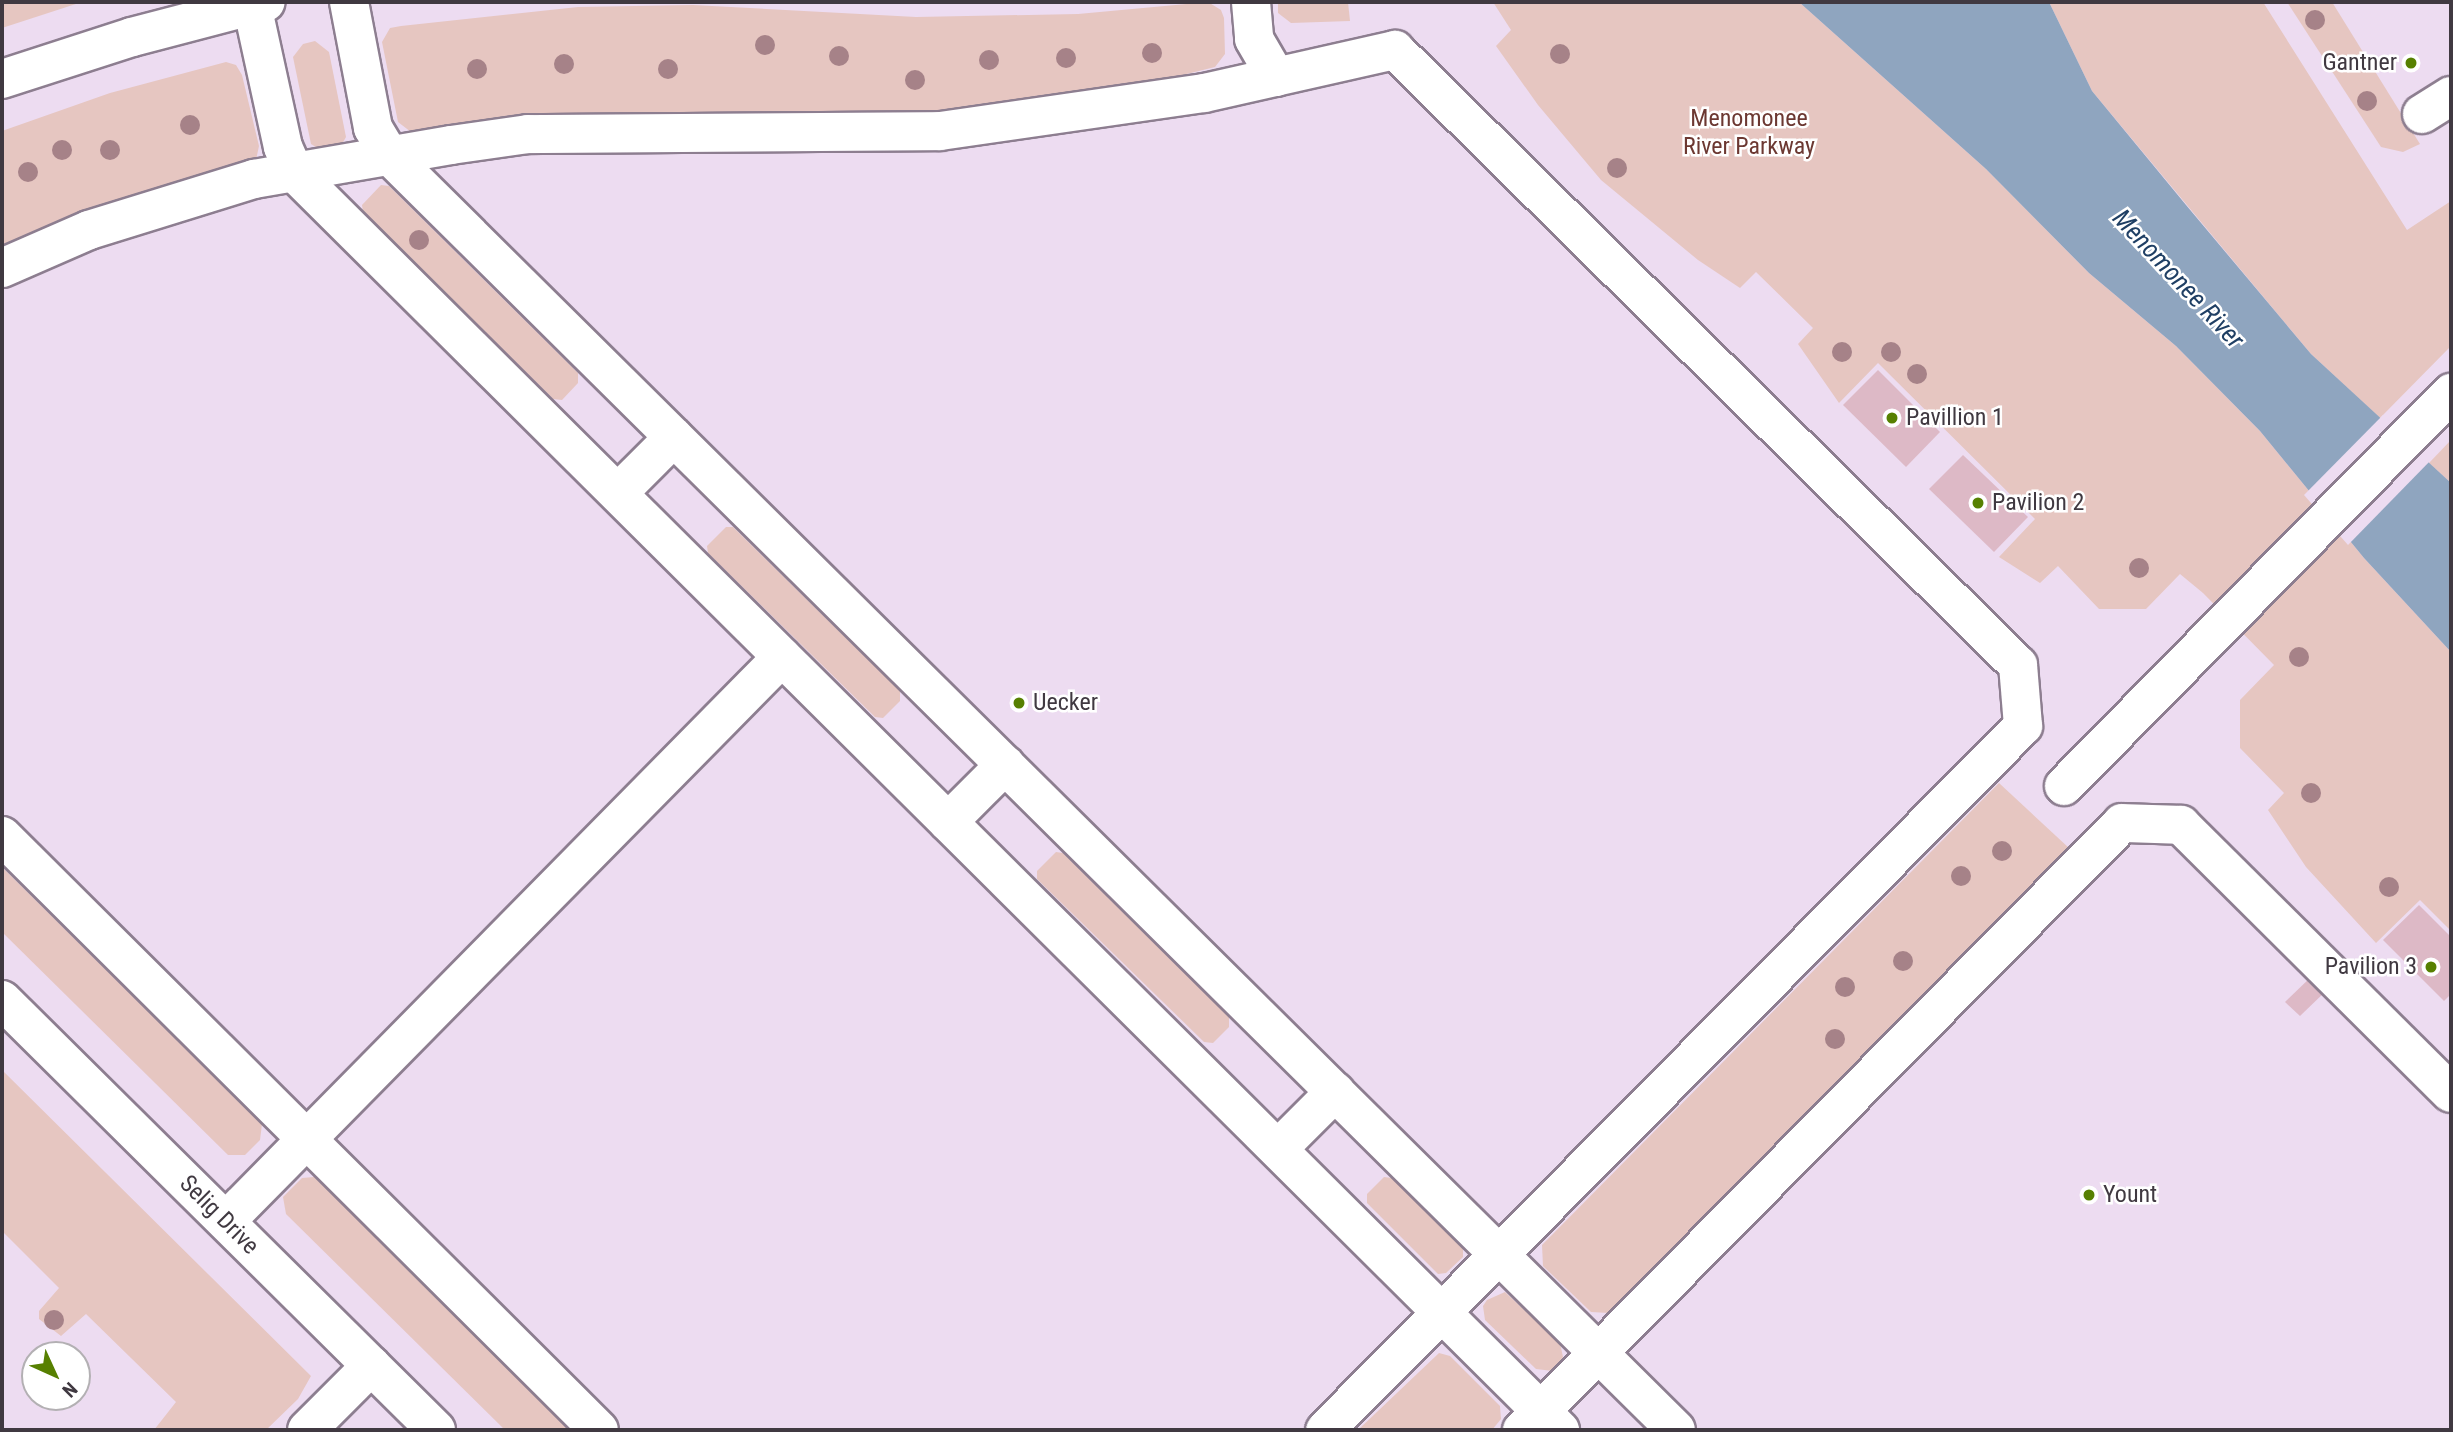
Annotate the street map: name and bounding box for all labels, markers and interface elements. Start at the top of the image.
place label: Gantner [2322,49,2397,77]
marker: Gantner [2403,55,2419,71]
park label: Menomonee River Parkway [1683,105,1815,161]
water label: Menomonee River [2106,203,2250,355]
place label: Pavillion 1 [1906,404,2004,432]
marker: Pavillion 1 [1884,410,1900,426]
place label: Pavilion 2 [1992,489,2084,517]
marker: Pavilion 2 [1970,495,1986,511]
place label: Uecker [1033,689,1098,717]
marker: Uecker [1011,695,1027,711]
place label: Pavilion 3 [2325,953,2417,981]
marker: Pavilion 3 [2423,959,2439,975]
street label: Selig Drive [173,1169,265,1261]
place label: Yount [2103,1181,2157,1209]
marker: Yount [2081,1187,2097,1203]
north arrow [21,1341,91,1411]
text: N [58,1378,82,1402]

